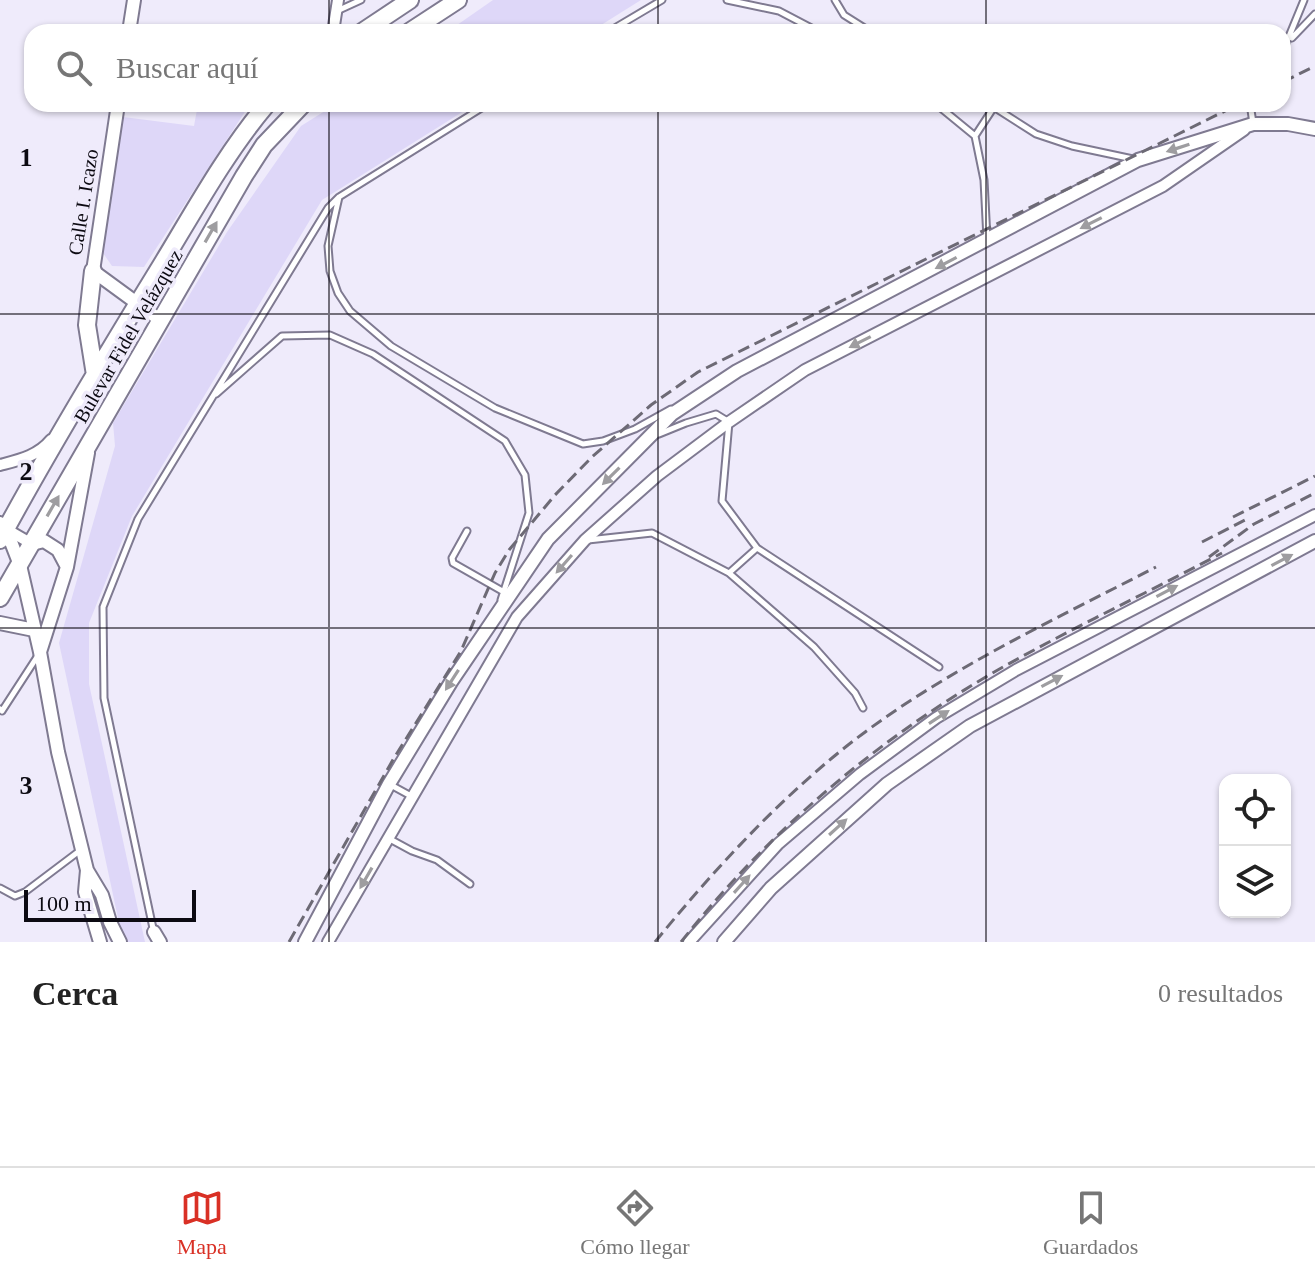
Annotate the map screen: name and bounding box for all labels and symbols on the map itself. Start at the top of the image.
one-way arrow [1166,142,1190,154]
text: 1 [20,143,33,172]
street label: Calle I. Icazo [64,147,102,257]
one-way arrow [1079,216,1102,229]
one-way arrow [204,221,218,243]
street label: Bulevar Fidel Velázquez [69,245,188,427]
one-way arrow [934,256,957,269]
one-way arrow [848,335,871,349]
text: 2 [20,457,33,486]
one-way arrow [602,466,621,485]
one-way arrow [46,495,60,517]
one-way arrow [555,554,573,574]
one-way arrow [1271,554,1293,568]
one-way arrow [1156,585,1178,599]
one-way arrow [445,670,460,691]
one-way arrow [1040,674,1063,688]
one-way arrow [929,709,950,724]
text: 3 [20,771,33,800]
one-way arrow [829,819,848,837]
one-way arrow [359,867,373,889]
one-way arrow [732,875,750,894]
scale bar [24,886,196,922]

